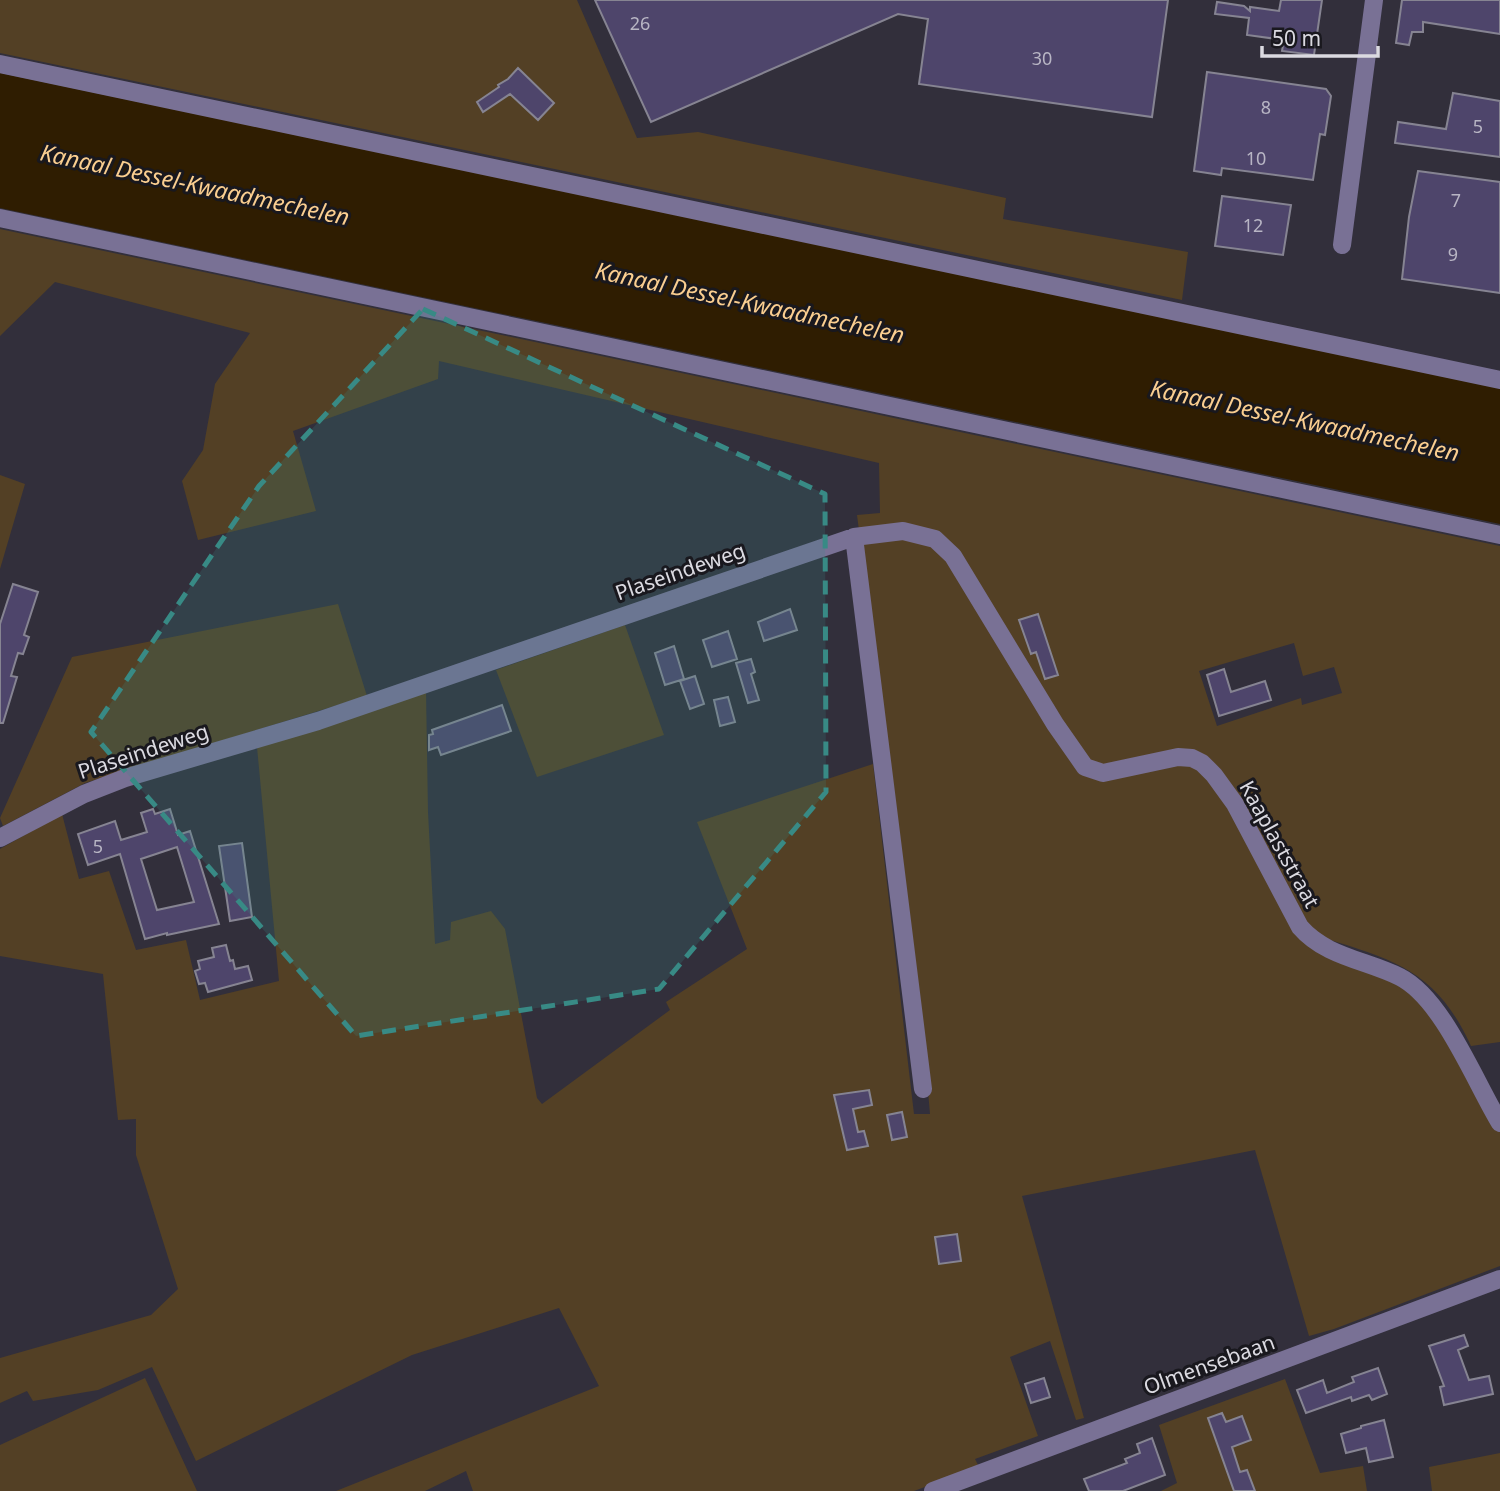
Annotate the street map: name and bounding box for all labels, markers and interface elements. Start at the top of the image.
house number: 26 [630,11,650,35]
scale bar [1262,14,1378,58]
text: 50 m [1272,24,1321,52]
house number: 30 [1032,46,1052,70]
house number: 8 [1261,95,1271,119]
house number: 5 [1473,114,1483,138]
water label: Kanaal Dessel-Kwaadmechelen [38,136,352,232]
house number: 10 [1246,146,1266,170]
house number: 7 [1451,188,1461,212]
house number: 12 [1243,213,1263,237]
house number: 9 [1448,242,1458,266]
water label: Kanaal Dessel-Kwaadmechelen [593,254,907,350]
water label: Kanaal Dessel-Kwaadmechelen [1148,372,1462,468]
street label: Plaseindeweg [611,536,749,606]
street label: Plaseindeweg [74,717,212,785]
street label: Kaaplaststraat [1233,775,1327,913]
house number: 5 [93,834,103,858]
street label: Olmensebaan [1140,1327,1278,1401]

